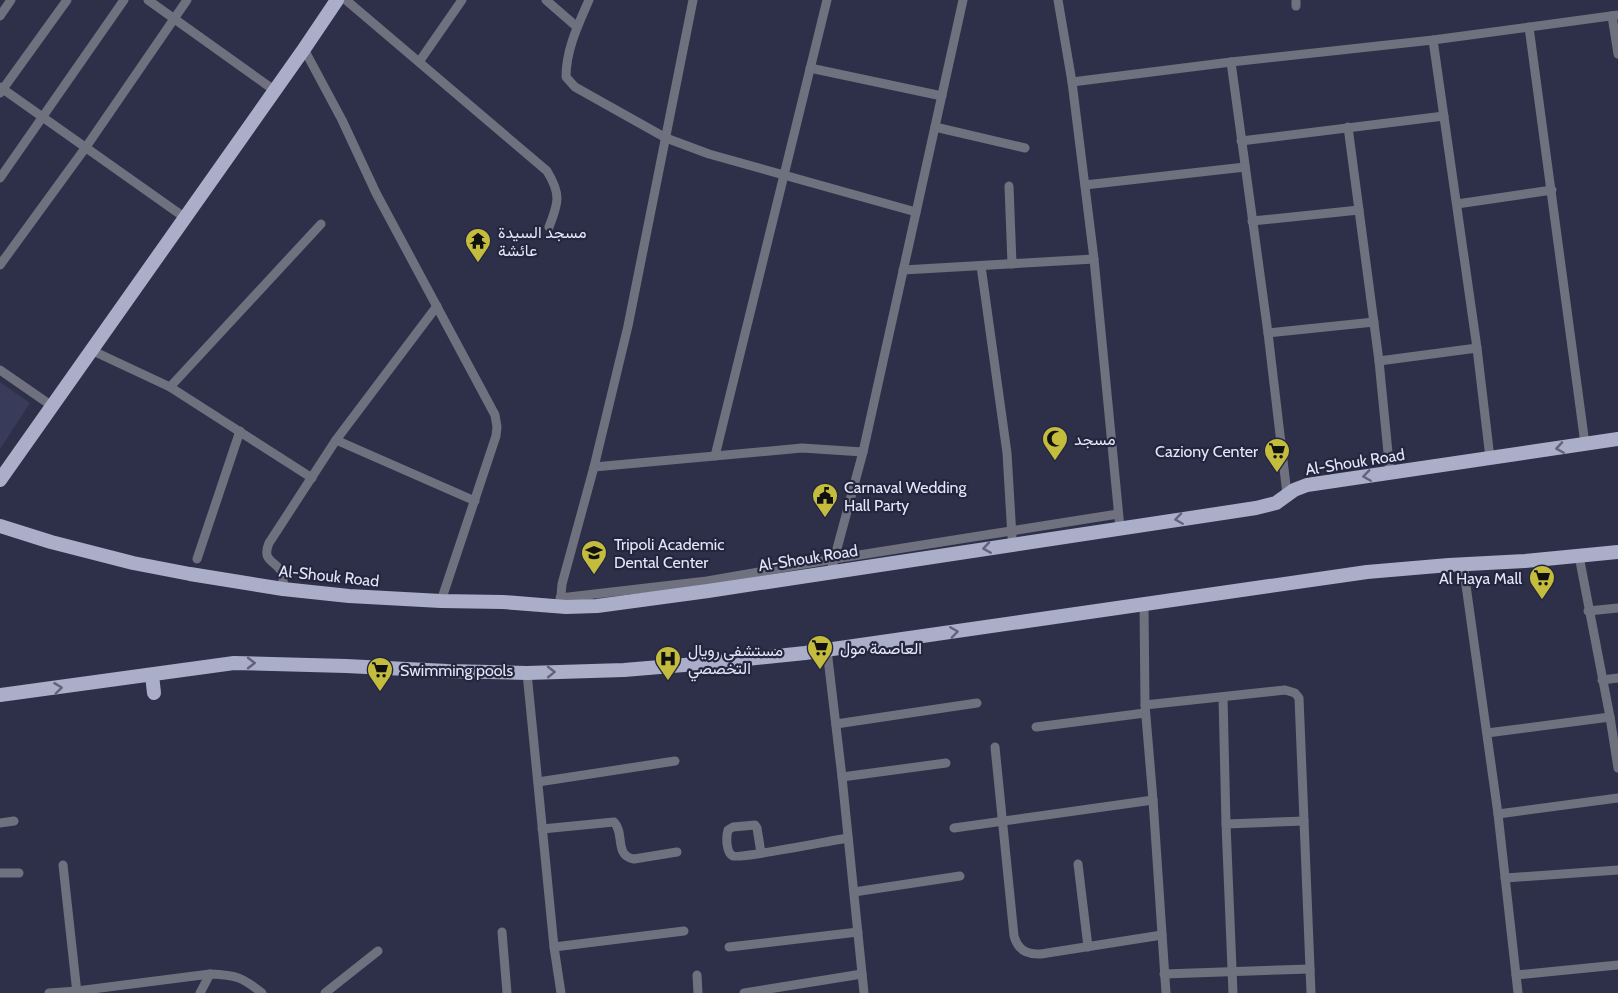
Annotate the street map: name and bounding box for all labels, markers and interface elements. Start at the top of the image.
place label: مسجد السيدة عائشة [498,223,587,260]
temple icon: مسجد السيدة عائشة [463,226,493,264]
mosque icon: مسجد [1040,424,1070,462]
place label: مسجد [1074,430,1115,449]
supermarket icon: Caziony Center [1262,436,1292,474]
one-way arrow [1556,441,1565,453]
place label: Caziony Center [1155,442,1259,461]
street label: Al-Shouk Road [1304,445,1406,479]
one-way arrow [1363,470,1372,482]
place label: Carnaval Wedding Hall Party [844,478,968,515]
public building icon: Carnaval Wedding Hall Party [810,481,840,519]
one-way arrow [1175,512,1185,525]
place label: Tripoli Academic Dental Center [614,535,724,572]
school or university icon: Tripoli Academic Dental Center [579,538,609,576]
street label: Al-Shouk Road [757,541,859,575]
one-way arrow [982,541,992,554]
street label: Al-Shouk Road [278,561,380,591]
supermarket icon: Al Haya Mall [1527,563,1557,601]
place label: Al Haya Mall [1439,569,1522,588]
one-way arrow [949,626,958,639]
supermarket icon: العاصمة مول [805,633,835,671]
place label: العاصمة مول [840,639,922,659]
place label: مستشفى رويال التخصصي [688,641,783,682]
hospital icon: مستشفى رويال التخصصي [653,644,683,682]
supermarket icon: Swimming pools [365,655,395,693]
one-way arrow [247,657,256,669]
place label: Swimming pools [400,661,513,680]
one-way arrow [547,666,556,679]
one-way arrow [53,682,63,694]

